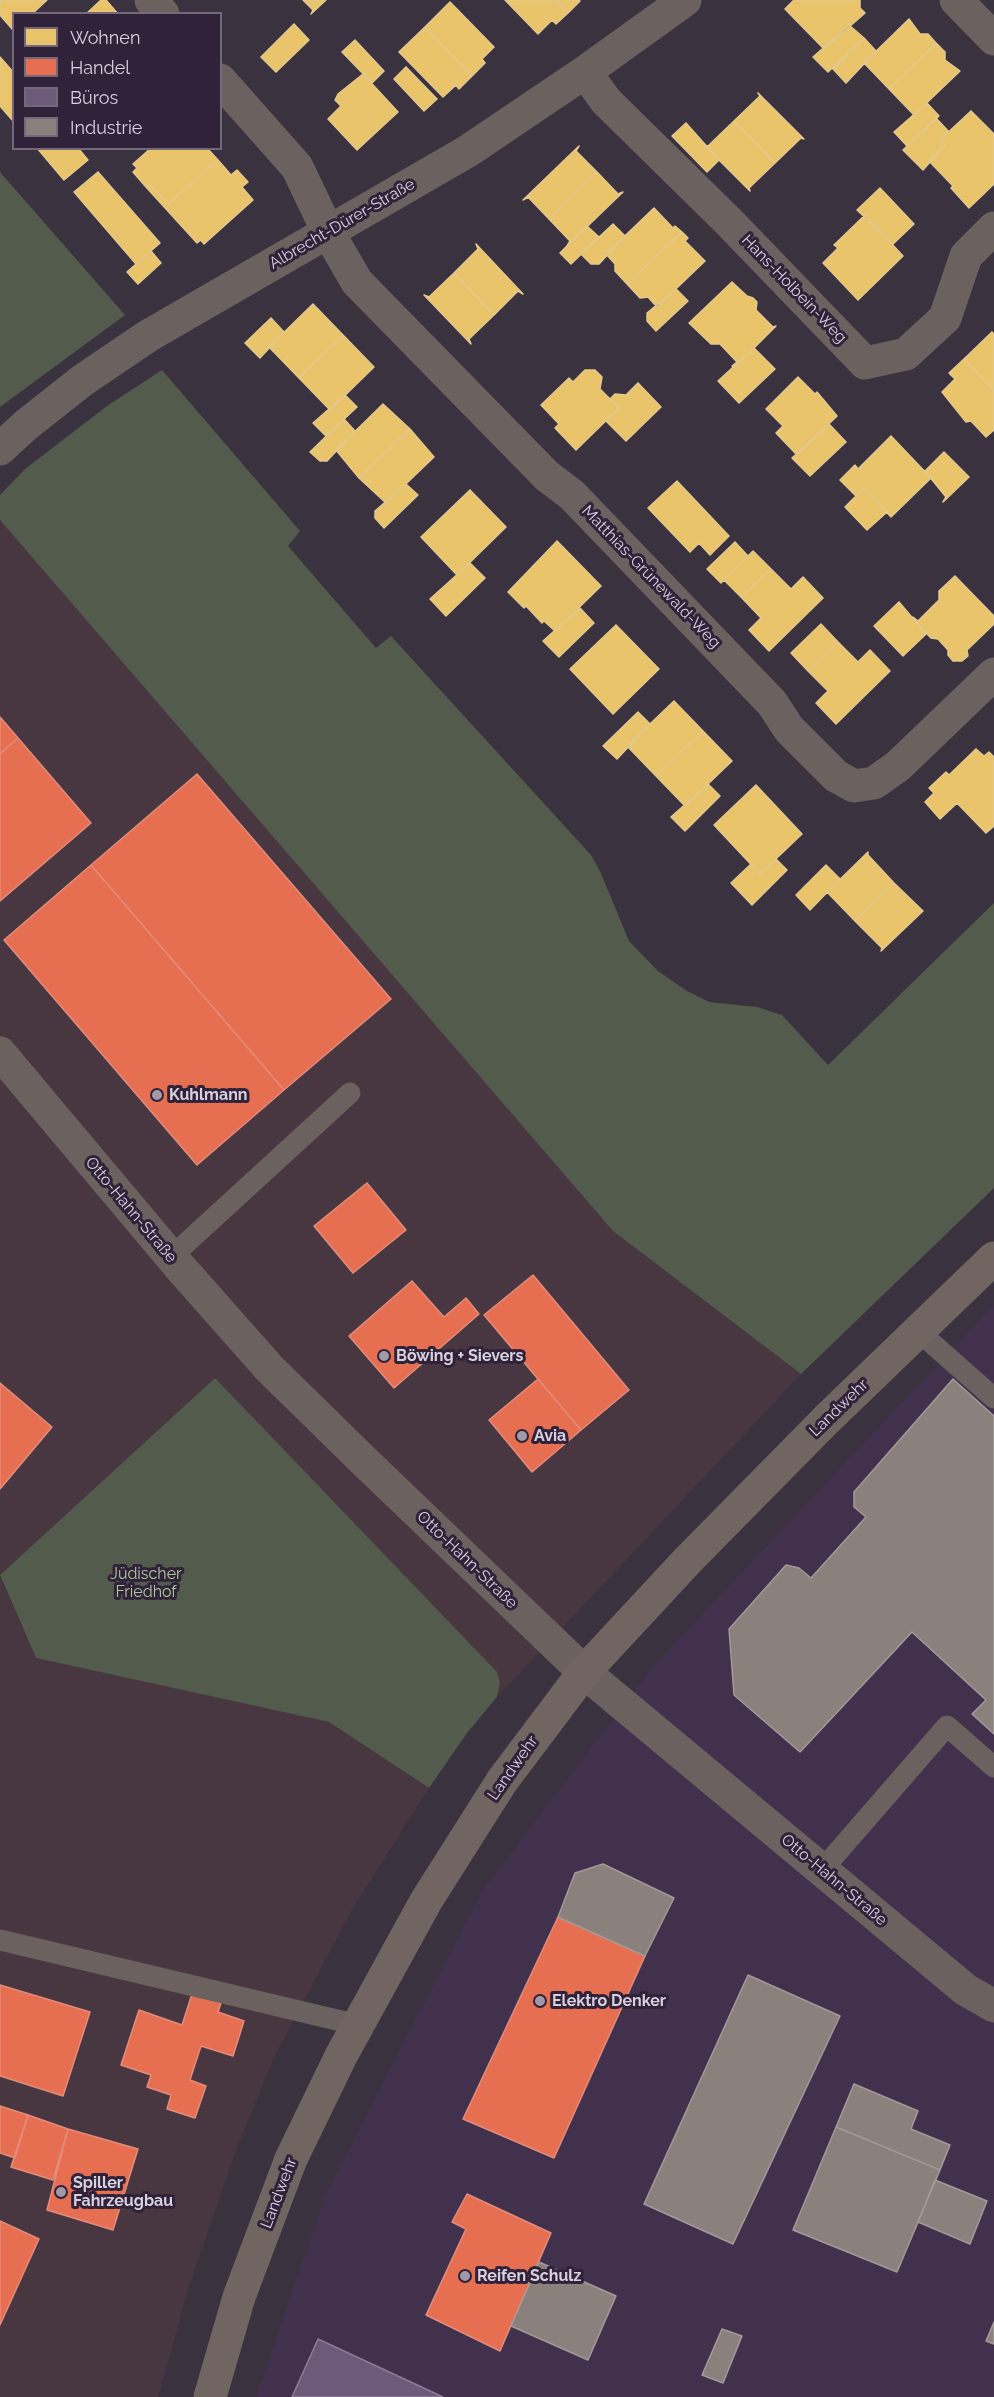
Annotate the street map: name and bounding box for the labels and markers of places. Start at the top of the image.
place label: Kuhlmann [169,1085,247,1105]
marker: Kuhlmann [150,1088,164,1102]
place label: Böwing + Sievers [396,1346,523,1366]
marker: Böwing + Sievers [377,1349,391,1363]
place label: Avia [534,1426,566,1446]
marker: Avia [515,1429,529,1443]
place label: Elektro Denker [552,1991,666,2011]
marker: Elektro Denker [533,1994,547,2008]
place label: Spiller Fahrzeugbau [73,2173,173,2211]
marker: Spiller Fahrzeugbau [54,2185,68,2199]
place label: Reifen Schulz [477,2266,581,2286]
marker: Reifen Schulz [458,2269,472,2283]

